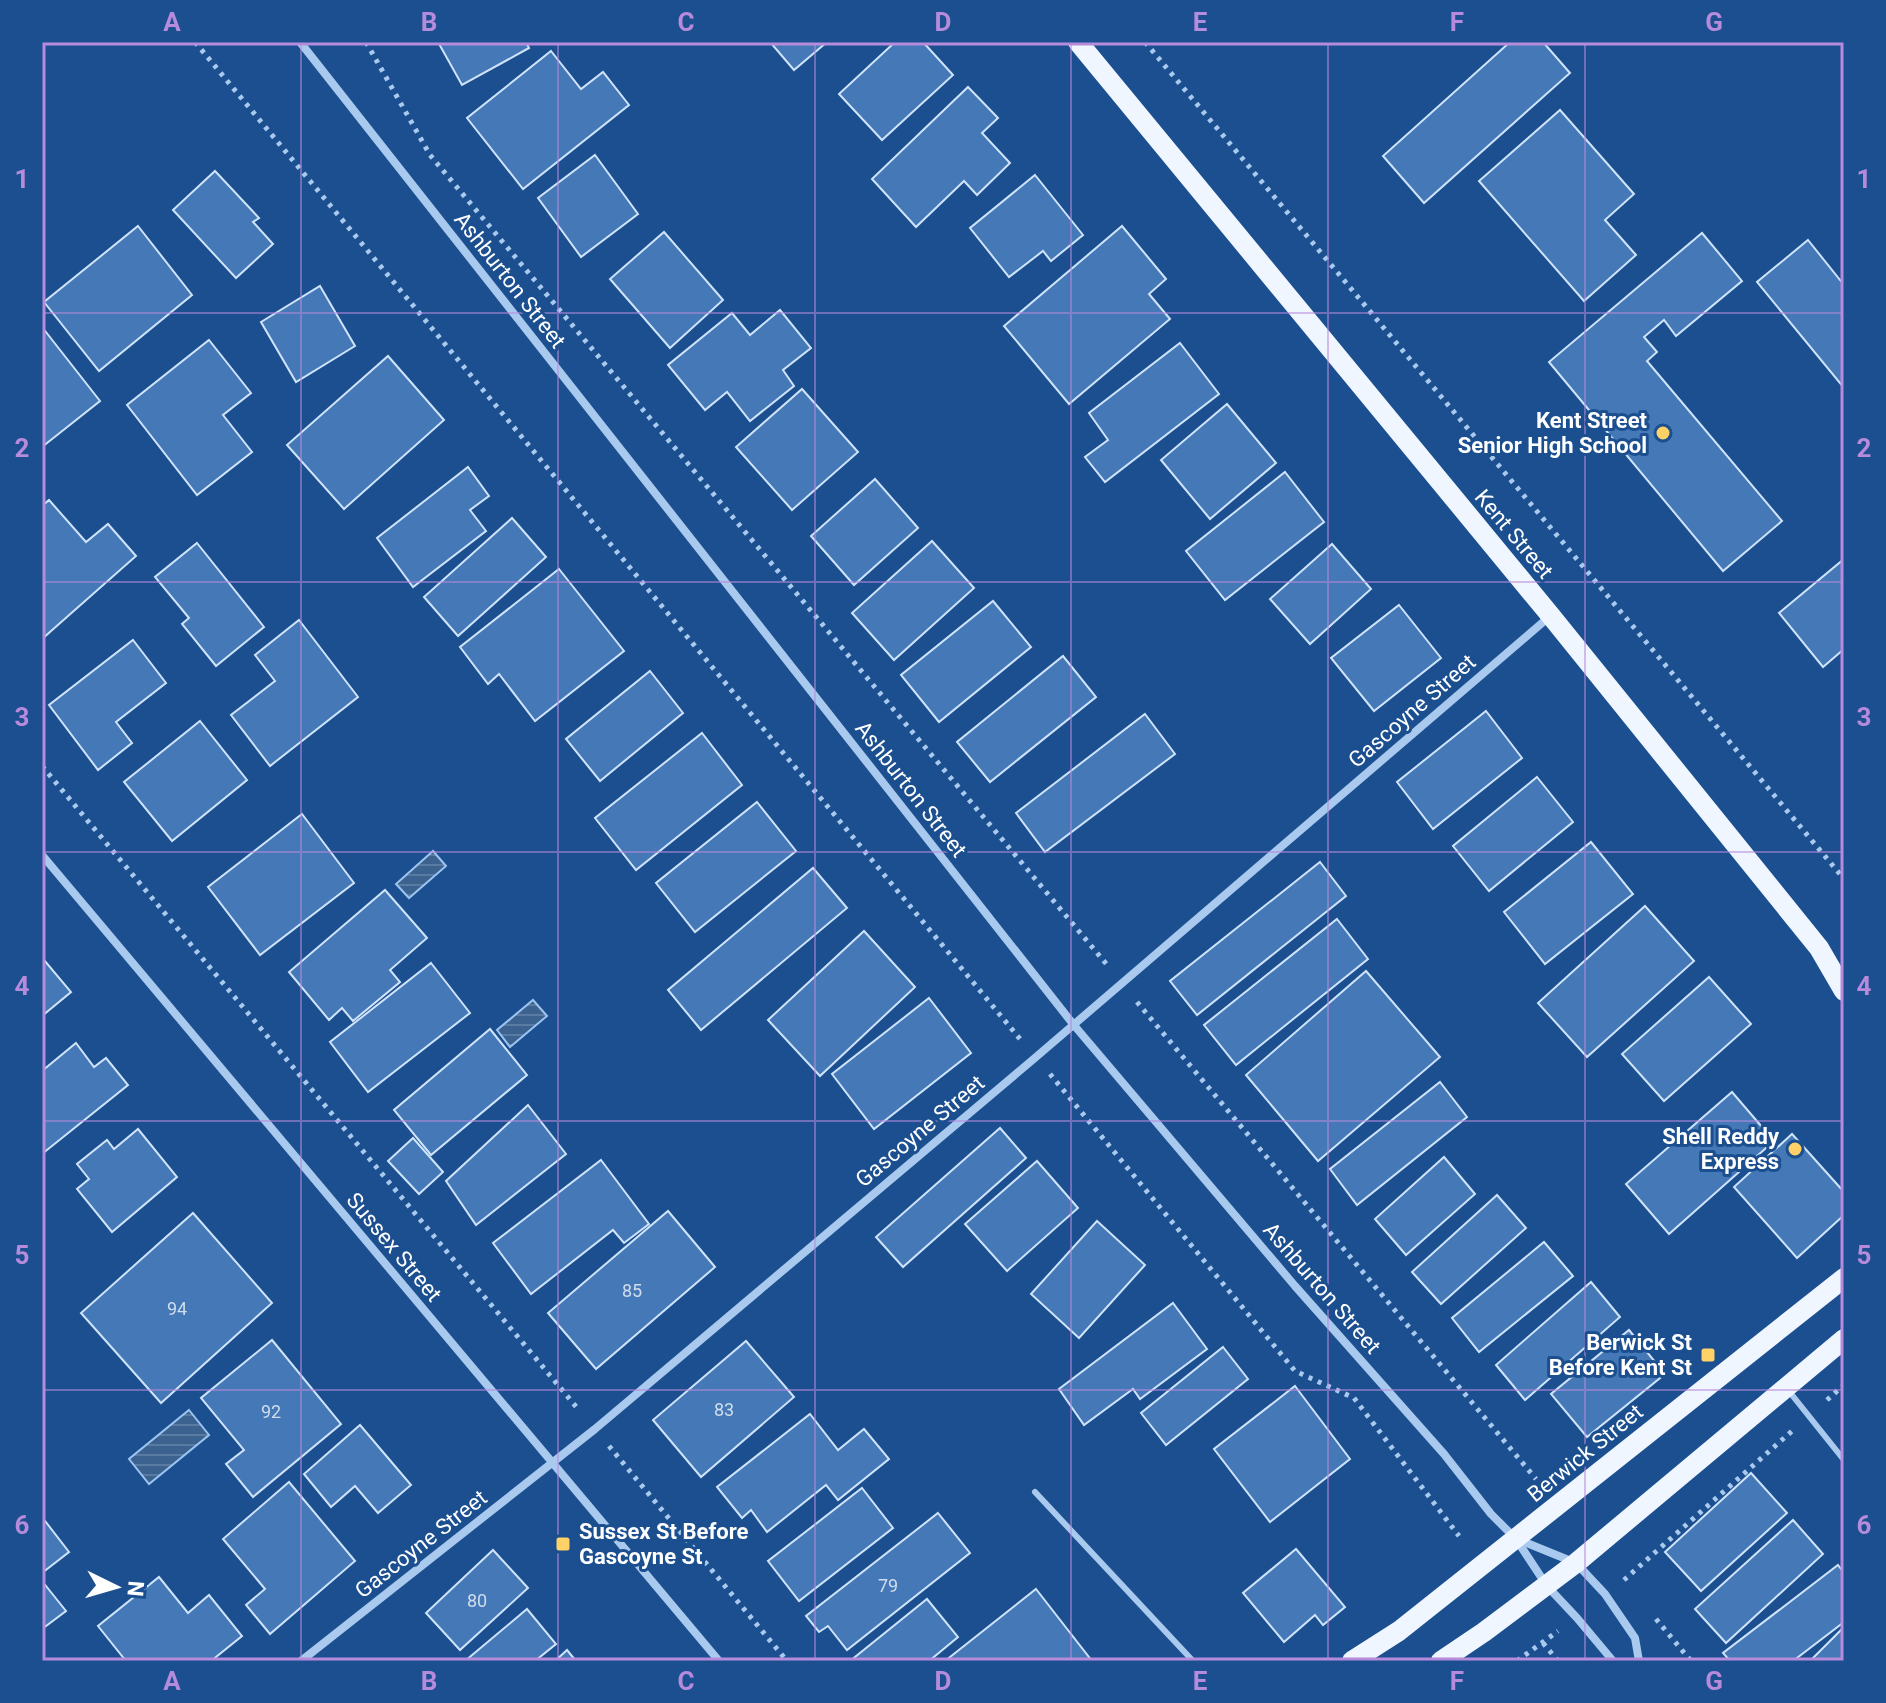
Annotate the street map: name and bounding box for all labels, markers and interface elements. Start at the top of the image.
text: A [163,7,181,37]
text: B [421,7,437,37]
text: C [677,7,695,37]
text: D [935,7,951,37]
text: E [1193,7,1208,37]
text: F [1450,7,1464,37]
text: G [1705,7,1723,37]
text: 1 [15,164,29,194]
text: 1 [1857,164,1871,194]
street label: Ashburton Street [449,207,571,353]
place label: Kent Street Senior High School [1458,408,1648,458]
marker: Kent Street Senior High School [1654,424,1672,442]
text: 2 [15,433,29,463]
text: 2 [1857,433,1871,463]
street label: Kent Street [1470,485,1558,583]
street label: Gascoyne Street [1343,649,1481,773]
text: 3 [15,702,29,732]
text: 3 [1857,702,1871,732]
street label: Ashburton Street [850,716,972,862]
text: 4 [15,971,30,1001]
text: 4 [1857,971,1872,1001]
street label: Gascoyne Street [851,1070,989,1192]
place label: Shell Reddy Express [1662,1124,1780,1174]
marker: Shell Reddy Express [1786,1140,1804,1158]
street label: Sussex Street [341,1188,447,1306]
street label: Ashburton Street [1258,1217,1386,1359]
text: 5 [15,1240,29,1270]
text: 5 [1857,1240,1871,1270]
house number: 85 [622,1280,642,1301]
house number: 94 [167,1298,187,1319]
place label: Berwick St Before Kent St [1549,1330,1693,1380]
marker: Berwick St Before Kent St [1699,1346,1717,1364]
house number: 83 [714,1399,734,1420]
street label: Berwick Street [1522,1399,1648,1507]
house number: 92 [261,1401,281,1422]
street label: Gascoyne Street [350,1485,492,1603]
text: 6 [15,1510,30,1540]
text: 6 [1857,1510,1872,1540]
place label: Sussex St Before Gascoyne St [579,1519,749,1569]
marker: Sussex St Before Gascoyne St [554,1535,572,1553]
north arrow [76,1547,156,1627]
house number: 79 [878,1575,898,1596]
text: N [122,1580,149,1598]
house number: 80 [467,1590,487,1611]
text: A [163,1666,181,1696]
text: B [421,1666,437,1696]
text: C [677,1666,695,1696]
text: D [935,1666,951,1696]
text: E [1193,1666,1208,1696]
text: F [1450,1666,1464,1696]
text: G [1705,1666,1723,1696]

